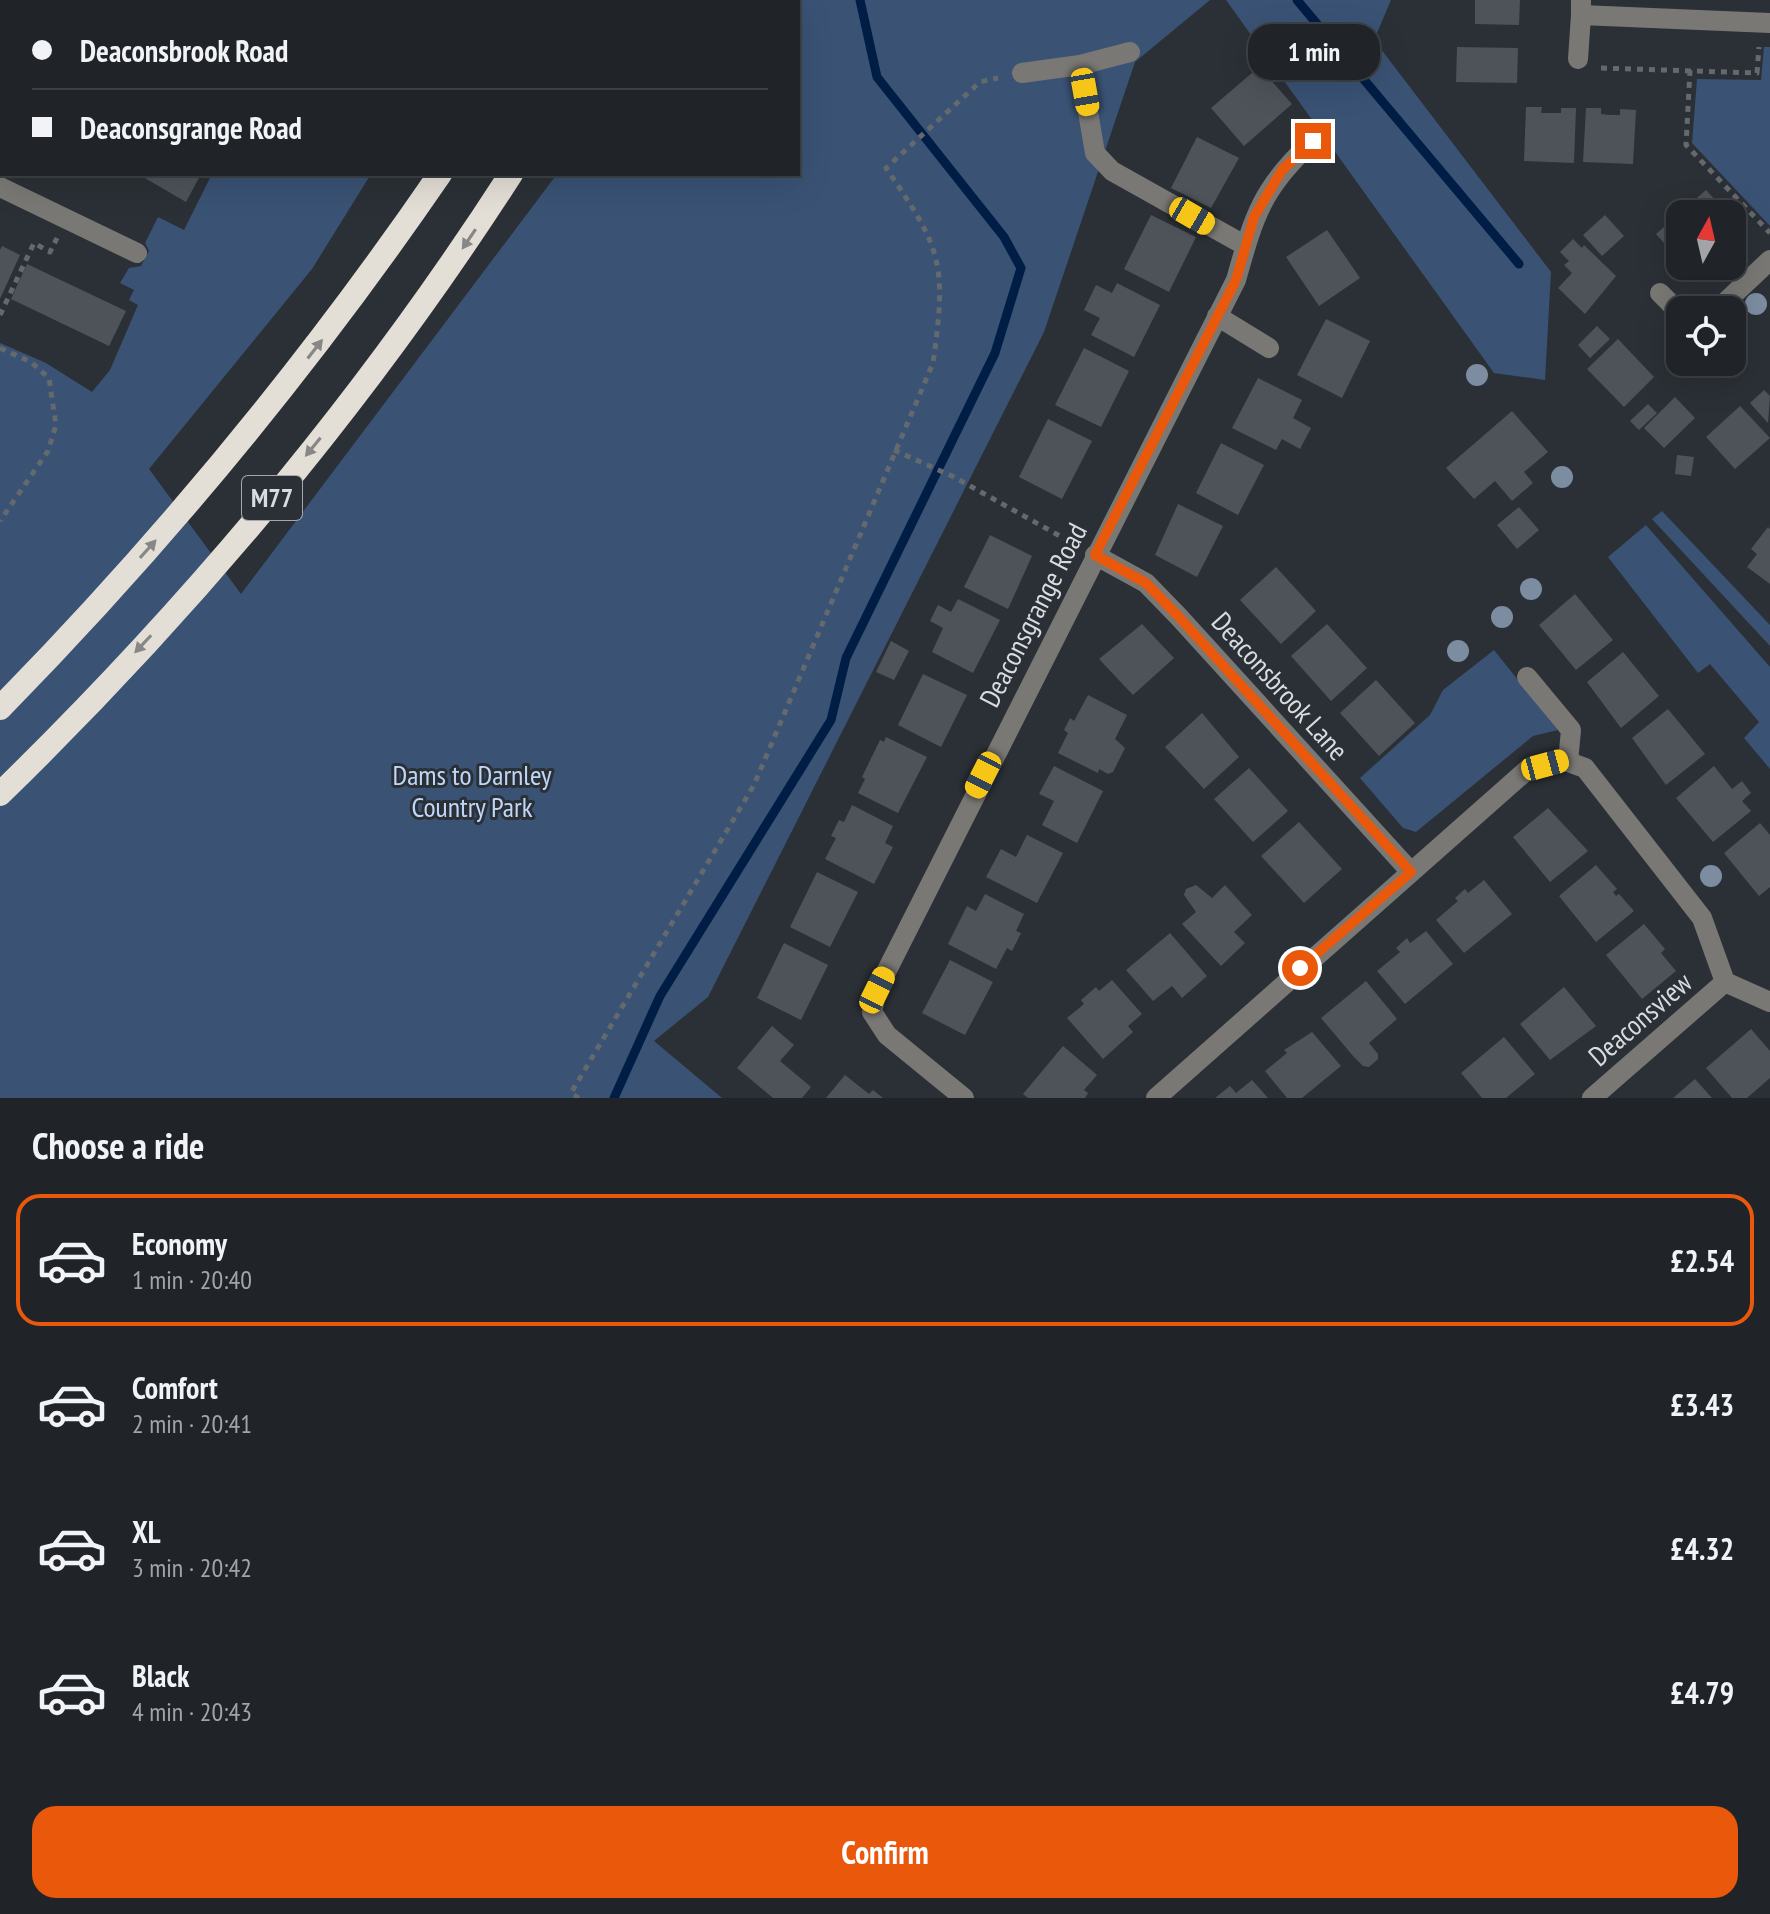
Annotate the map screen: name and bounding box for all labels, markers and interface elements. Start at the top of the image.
callout: 1 min [1247,25,1379,81]
text: Deaconsbrook Road [80,31,288,70]
text: 1 min [1288,35,1340,68]
car [1069,66,1101,118]
text: Deaconsgrange Road [80,108,302,147]
route end [1295,123,1331,159]
car [1165,194,1219,238]
north arrow [1666,200,1746,280]
map controls [1666,200,1746,376]
one-way arrow [462,229,477,250]
button: locate [1666,296,1746,376]
one-way arrow [306,339,323,359]
one-way arrow [305,437,322,457]
road number: M77 [242,476,302,520]
street label: Deaconsgrange Road [970,517,1095,713]
one-way arrow [139,539,157,558]
street label: Deaconsbrook Lane [1204,604,1357,768]
one-way arrow [135,634,153,653]
car [1519,747,1571,783]
car [961,748,1005,802]
park label: Dams to Darnley Country Park [392,756,552,825]
route start [1282,950,1318,986]
car [856,963,898,1017]
street label: Deaconsview [1580,963,1700,1074]
text: Choose a ride [32,1122,204,1169]
icon: car [36,1224,108,1296]
text: Economy [132,1224,227,1263]
text: £2.54 [1670,1241,1734,1280]
text: 1 min · 20:40 [132,1263,252,1296]
icon: car [36,1368,108,1440]
text: Comfort [132,1368,218,1407]
text: £3.43 [1670,1385,1734,1424]
text: 2 min · 20:41 [132,1407,252,1440]
icon: car [36,1512,108,1584]
text: XL [132,1512,161,1551]
text: £4.32 [1670,1529,1734,1568]
text: 3 min · 20:42 [132,1551,252,1584]
icon: car [36,1656,108,1728]
text: Black [132,1656,189,1695]
text: £4.79 [1670,1673,1734,1712]
text: 4 min · 20:43 [132,1695,252,1728]
button: Confirm [32,1806,1738,1898]

